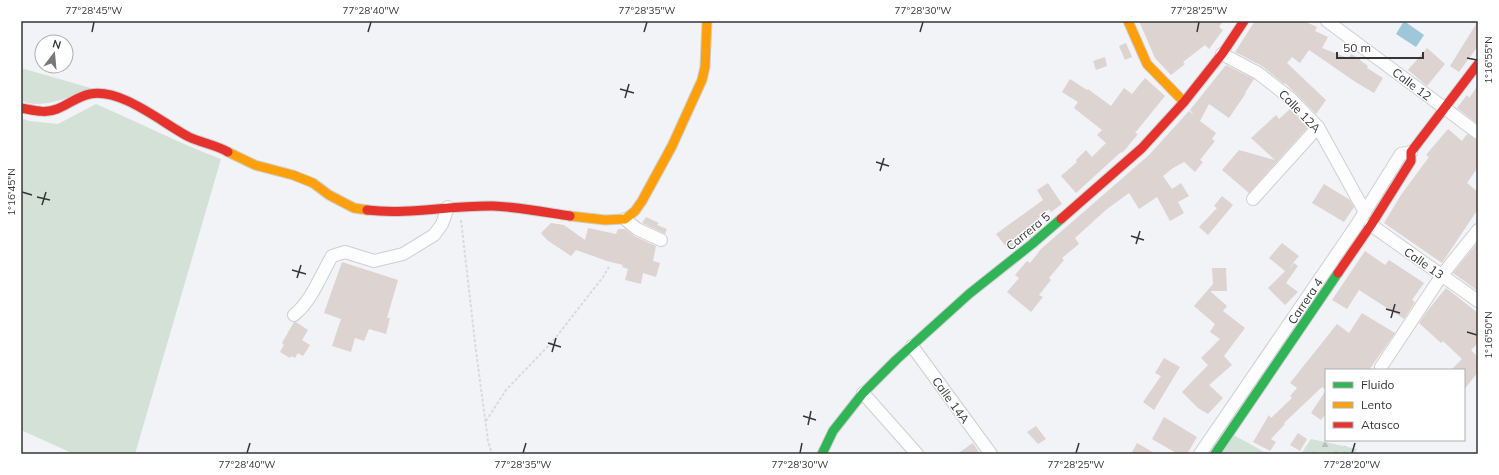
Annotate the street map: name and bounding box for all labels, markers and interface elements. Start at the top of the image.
text: 77°28'45"W [66,4,122,17]
text: 77°28'40"W [343,4,399,17]
text: 77°28'35"W [619,4,675,17]
text: 77°28'30"W [895,4,951,17]
text: 77°28'25"W [1171,4,1227,17]
north arrow [34,34,74,74]
scale bar [1337,34,1423,60]
text: 1°16'55"N [1482,36,1495,84]
text: N [51,37,63,52]
text: 50 m [1343,40,1371,55]
street label: Calle 12 [1390,64,1434,104]
street label: Calle 12A [1276,86,1324,136]
text: 1°16'45"N [5,168,18,216]
street label: Carrera 5 [1003,209,1053,253]
street label: Calle 13 [1401,244,1447,282]
street label: Carrera 4 [1284,275,1326,327]
text: 1°16'50"N [1482,311,1495,359]
legend [1325,369,1465,441]
street label: Calle 14A [929,374,973,426]
text: Fluido [1361,377,1395,392]
text: Lento [1361,397,1392,412]
text: Atasco [1361,417,1400,432]
text: 77°28'40"W [219,458,275,471]
text: 77°28'35"W [495,458,551,471]
text: 77°28'30"W [772,458,828,471]
text: 77°28'25"W [1048,458,1104,471]
text: 77°28'20"W [1324,458,1380,471]

